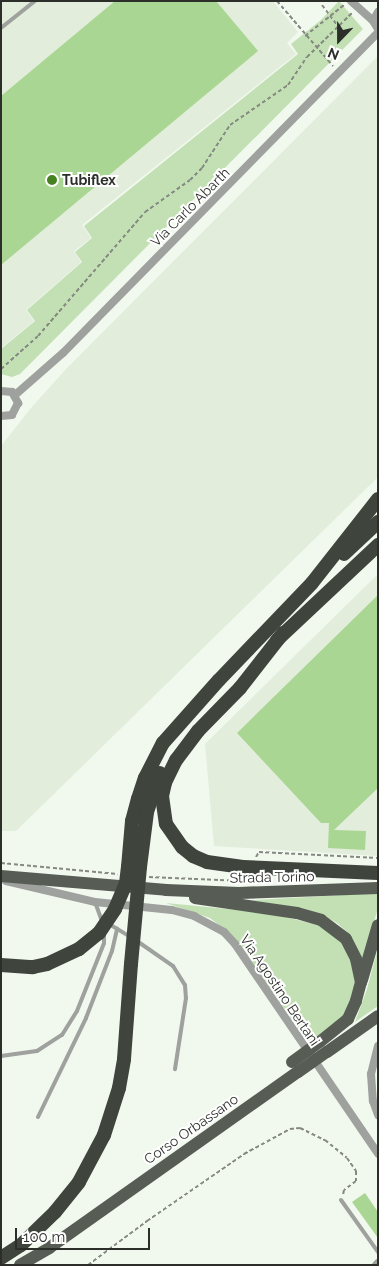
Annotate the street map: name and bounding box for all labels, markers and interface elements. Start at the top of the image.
north arrow [314,15,364,65]
text: N [325,44,341,63]
street label: Via Carlo Abarth [147,164,233,250]
place label: Tubiflex [62,172,116,188]
marker: Tubiflex [46,174,58,186]
street label: Strada Torino [229,868,315,886]
street label: Via Agostino Bertani [237,931,323,1049]
street label: Corso Orbassano [141,1090,241,1168]
scale bar [18,1218,152,1250]
text: 100 m [23,1228,65,1246]

